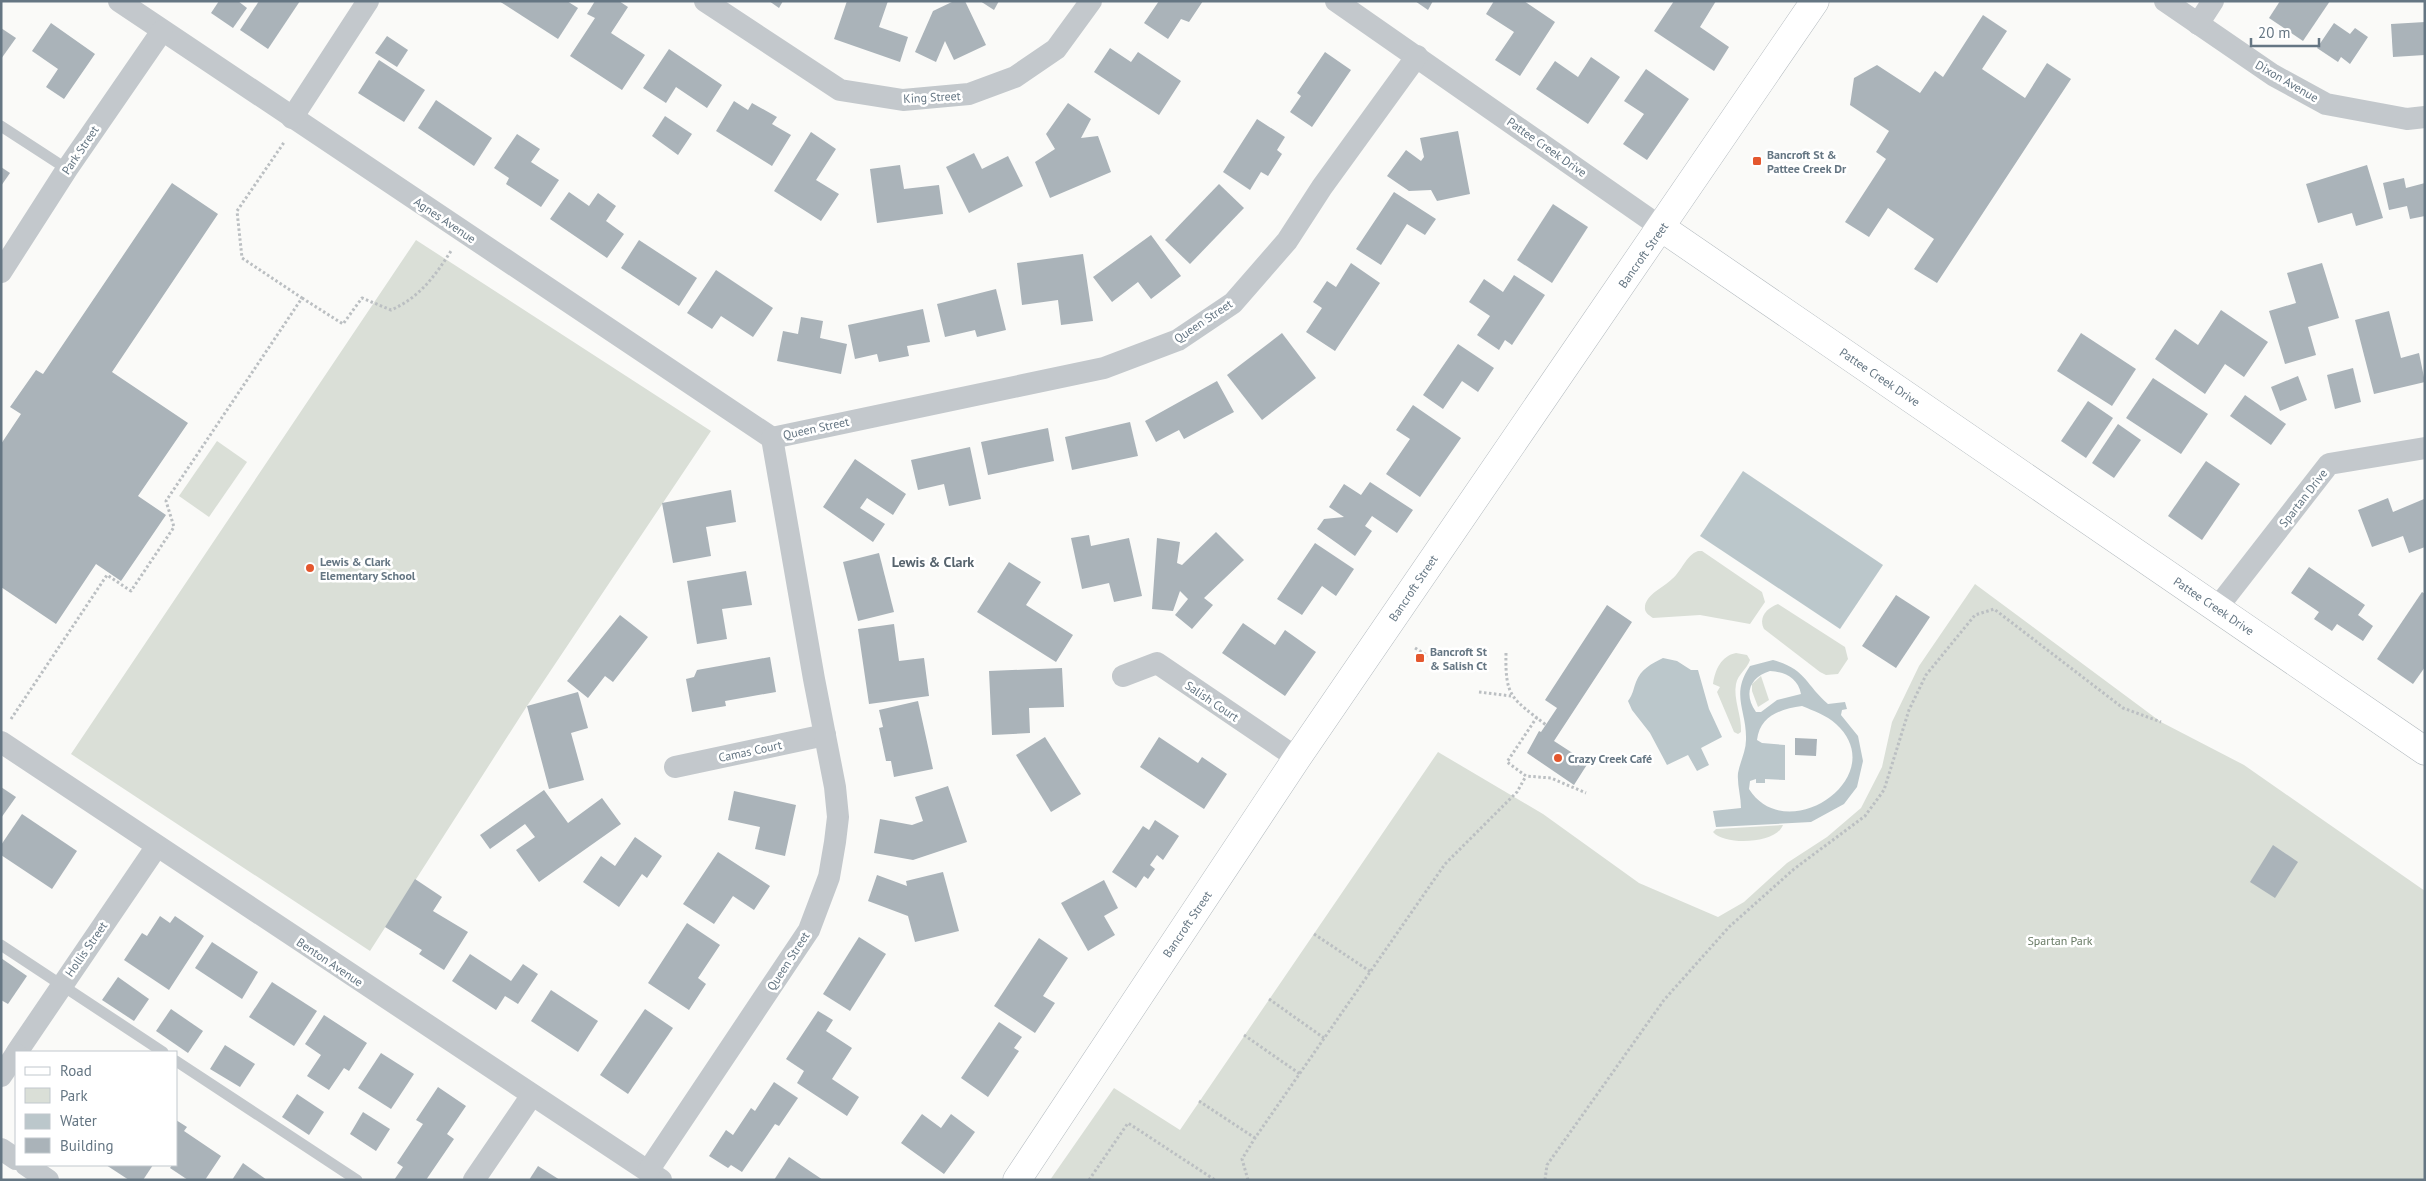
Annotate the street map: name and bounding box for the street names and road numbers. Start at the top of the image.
street label: Dixon Avenue [2253,57,2321,105]
street label: King Street [903,88,961,106]
street label: Pattee Creek Drive [1504,114,1590,180]
street label: Park Street [58,123,102,177]
street label: Agnes Avenue [411,194,479,246]
street label: Bancroft Street [1615,219,1671,291]
street label: Queen Street [1171,296,1235,346]
street label: Pattee Creek Drive [1837,345,1923,409]
street label: Queen Street [782,414,850,442]
street label: Spartan Drive [2276,466,2330,530]
street label: Bancroft Street [1385,552,1441,624]
street label: Pattee Creek Drive [2171,574,2257,638]
street label: Salish Court [1182,678,1242,724]
street label: Camas Court [717,737,783,765]
street label: Bancroft Street [1159,888,1215,960]
street label: Hollis Street [62,919,110,979]
street label: Queen Street [763,929,813,993]
street label: Benton Avenue [294,934,366,990]

